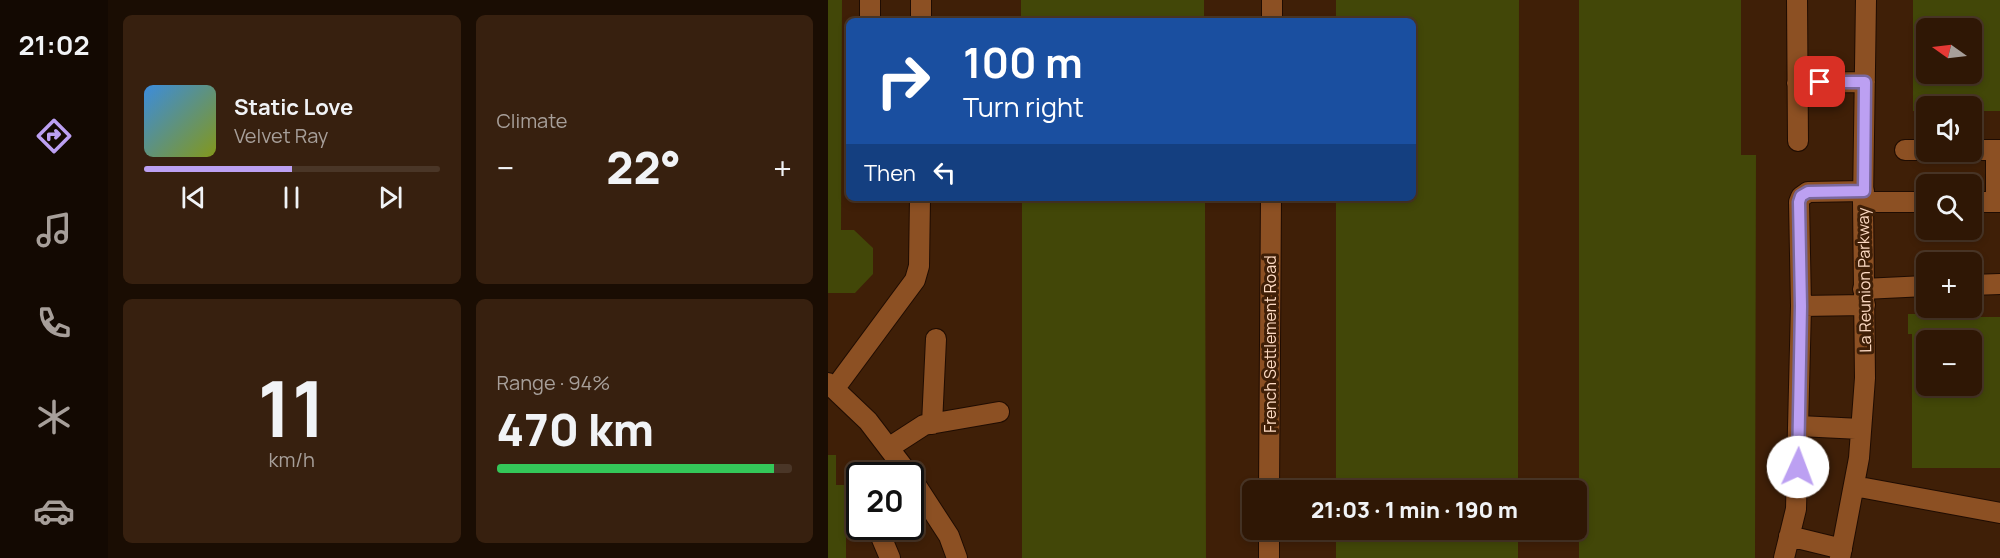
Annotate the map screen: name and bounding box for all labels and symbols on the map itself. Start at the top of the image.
north arrow [1916,18,1982,84]
pin [1794,56,1845,107]
street label: La Reunion Parkway [1852,207,1876,353]
street label: French Settlement Road [1259,255,1281,433]
position arrow [1766,435,1830,499]
speed limit sign: 20 [846,462,924,540]

